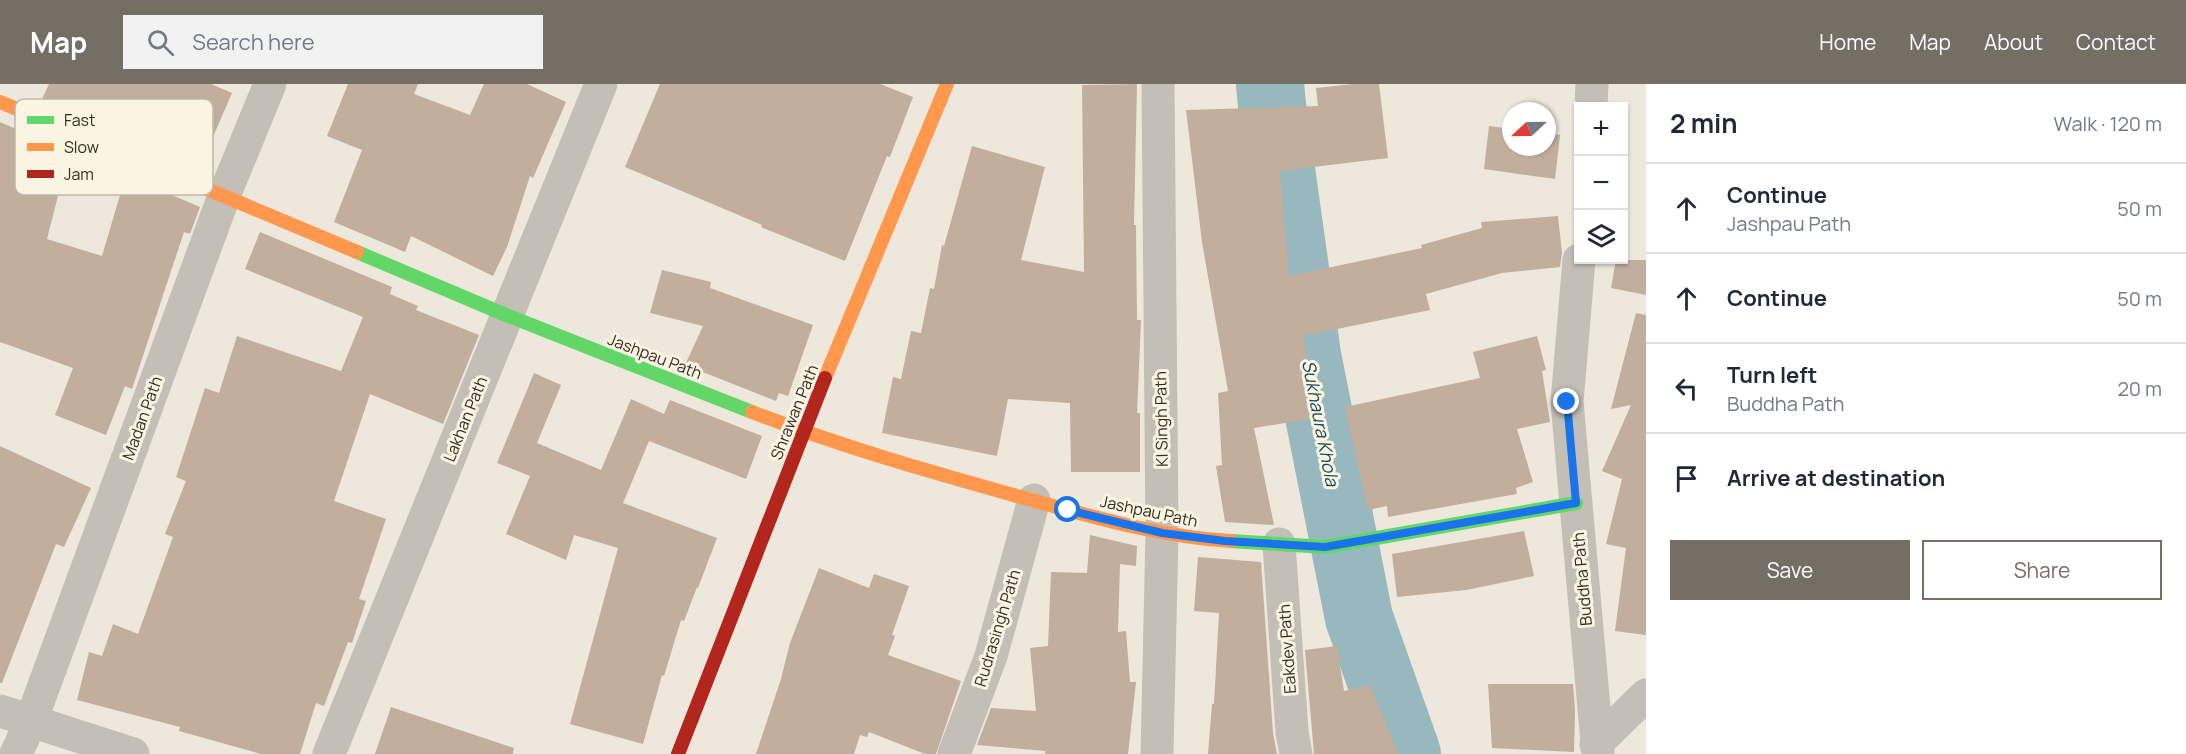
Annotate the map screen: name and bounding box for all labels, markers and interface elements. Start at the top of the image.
search box [123,15,543,69]
text: Map [30,23,87,61]
icon: search [144,26,177,59]
text: Search here [192,27,315,57]
text: Home [1819,28,1876,56]
text: Map [1909,28,1951,56]
text: About [1984,28,2043,56]
text: Contact [2076,28,2156,56]
legend [15,99,213,195]
north arrow [1502,102,1556,156]
map controls [1574,102,1628,264]
button: + [1574,102,1628,156]
text: 2 min [1670,105,1738,141]
text: Fast [64,109,95,131]
text: Walk · 120 m [2054,110,2162,137]
text: Slow [64,136,99,158]
button: − [1574,156,1628,210]
text: Jam [64,163,94,185]
text: Continue [1727,180,1827,210]
icon: ahead [1670,192,1703,225]
text: 50 m [2117,195,2162,222]
button: layers [1574,210,1628,264]
text: Jashpau Path [1727,210,1851,237]
icon: ahead [1670,282,1703,315]
text: Continue [1727,283,1827,313]
text: 50 m [2117,285,2162,312]
street label: Jashpau Path [605,328,705,384]
water label: Sukhaura Khola [1297,358,1345,489]
text: Turn left [1727,360,1817,390]
street label: Shrawan Path [765,361,823,463]
street label: KI Singh Path [1149,371,1173,467]
icon: left [1670,372,1703,405]
street label: Madan Path [117,373,167,463]
street label: Lakhan Path [438,373,492,465]
text: 20 m [2117,375,2162,402]
route end [1553,388,1579,414]
text: Buddha Path [1727,390,1844,417]
icon: arrive [1670,462,1703,495]
text: Arrive at destination [1727,463,1945,493]
street label: Jashpau Path [1098,490,1200,532]
route start [1054,496,1080,522]
street label: Buddha Path [1567,531,1597,627]
button: Save [1670,540,1910,600]
button: Share [1922,540,2162,600]
street label: Rudrasingh Path [969,567,1025,689]
street label: Eakdev Path [1273,603,1301,695]

